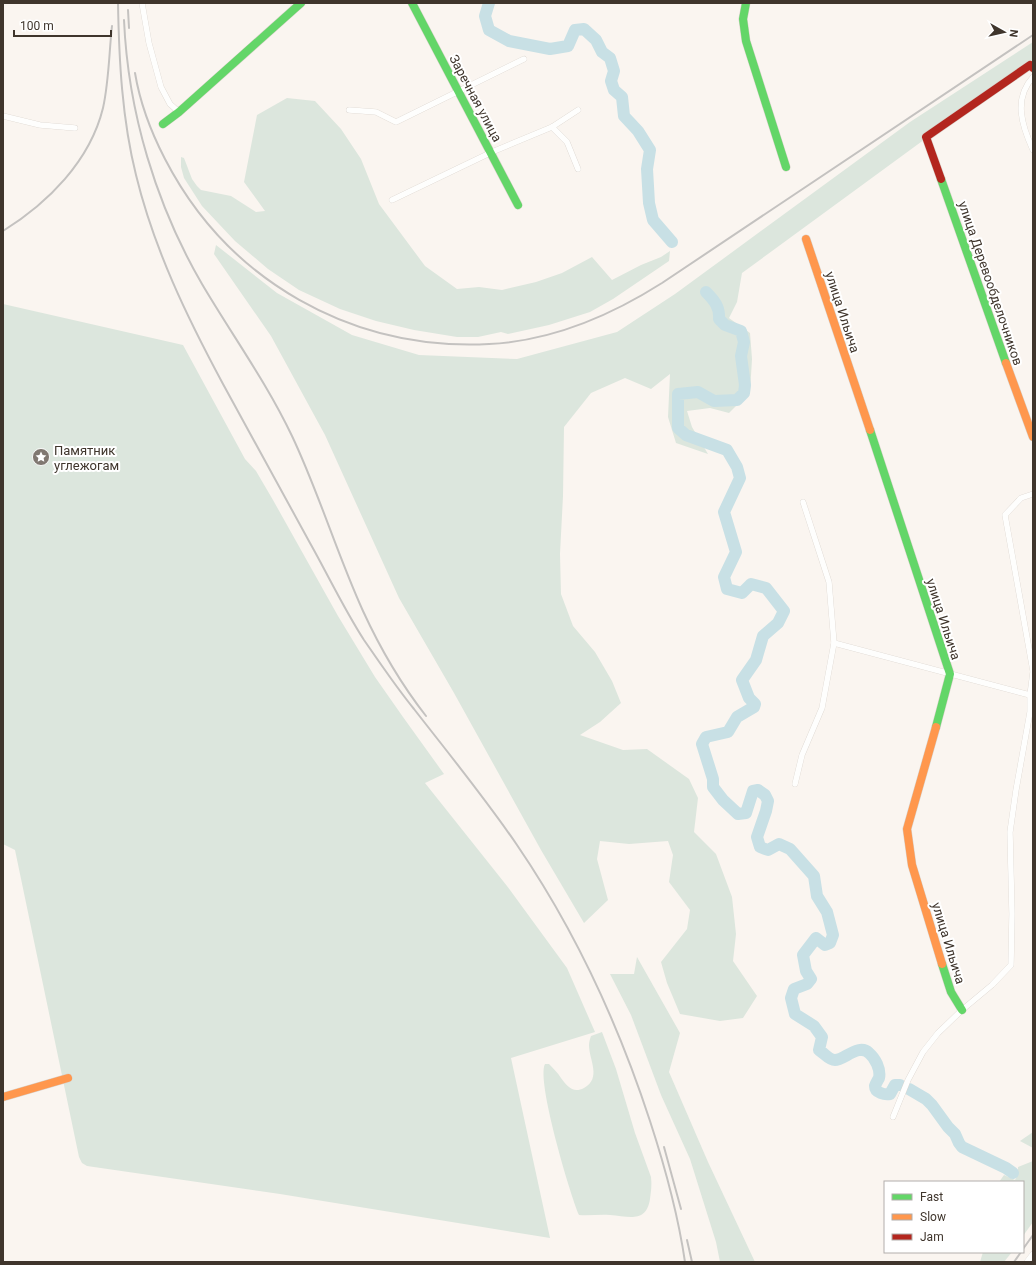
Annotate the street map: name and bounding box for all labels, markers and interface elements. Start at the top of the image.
scale bar [14,12,111,38]
north arrow [984,12,1024,52]
text: 100 m [20,19,54,33]
text: N [1006,29,1020,38]
street label: Заречная улица [446,52,505,144]
street label: улица Деревообделочников [955,199,1026,367]
street label: улица Ильича [822,270,863,355]
place label: Памятник углежогам [54,443,119,473]
place icon: Памятник углежогам [31,447,51,467]
street label: улица Ильича [923,577,964,662]
street label: улица Ильича [929,901,968,986]
legend [884,1181,1024,1253]
text: Fast [920,1190,943,1204]
text: Slow [920,1210,946,1224]
text: Jam [920,1230,944,1244]

